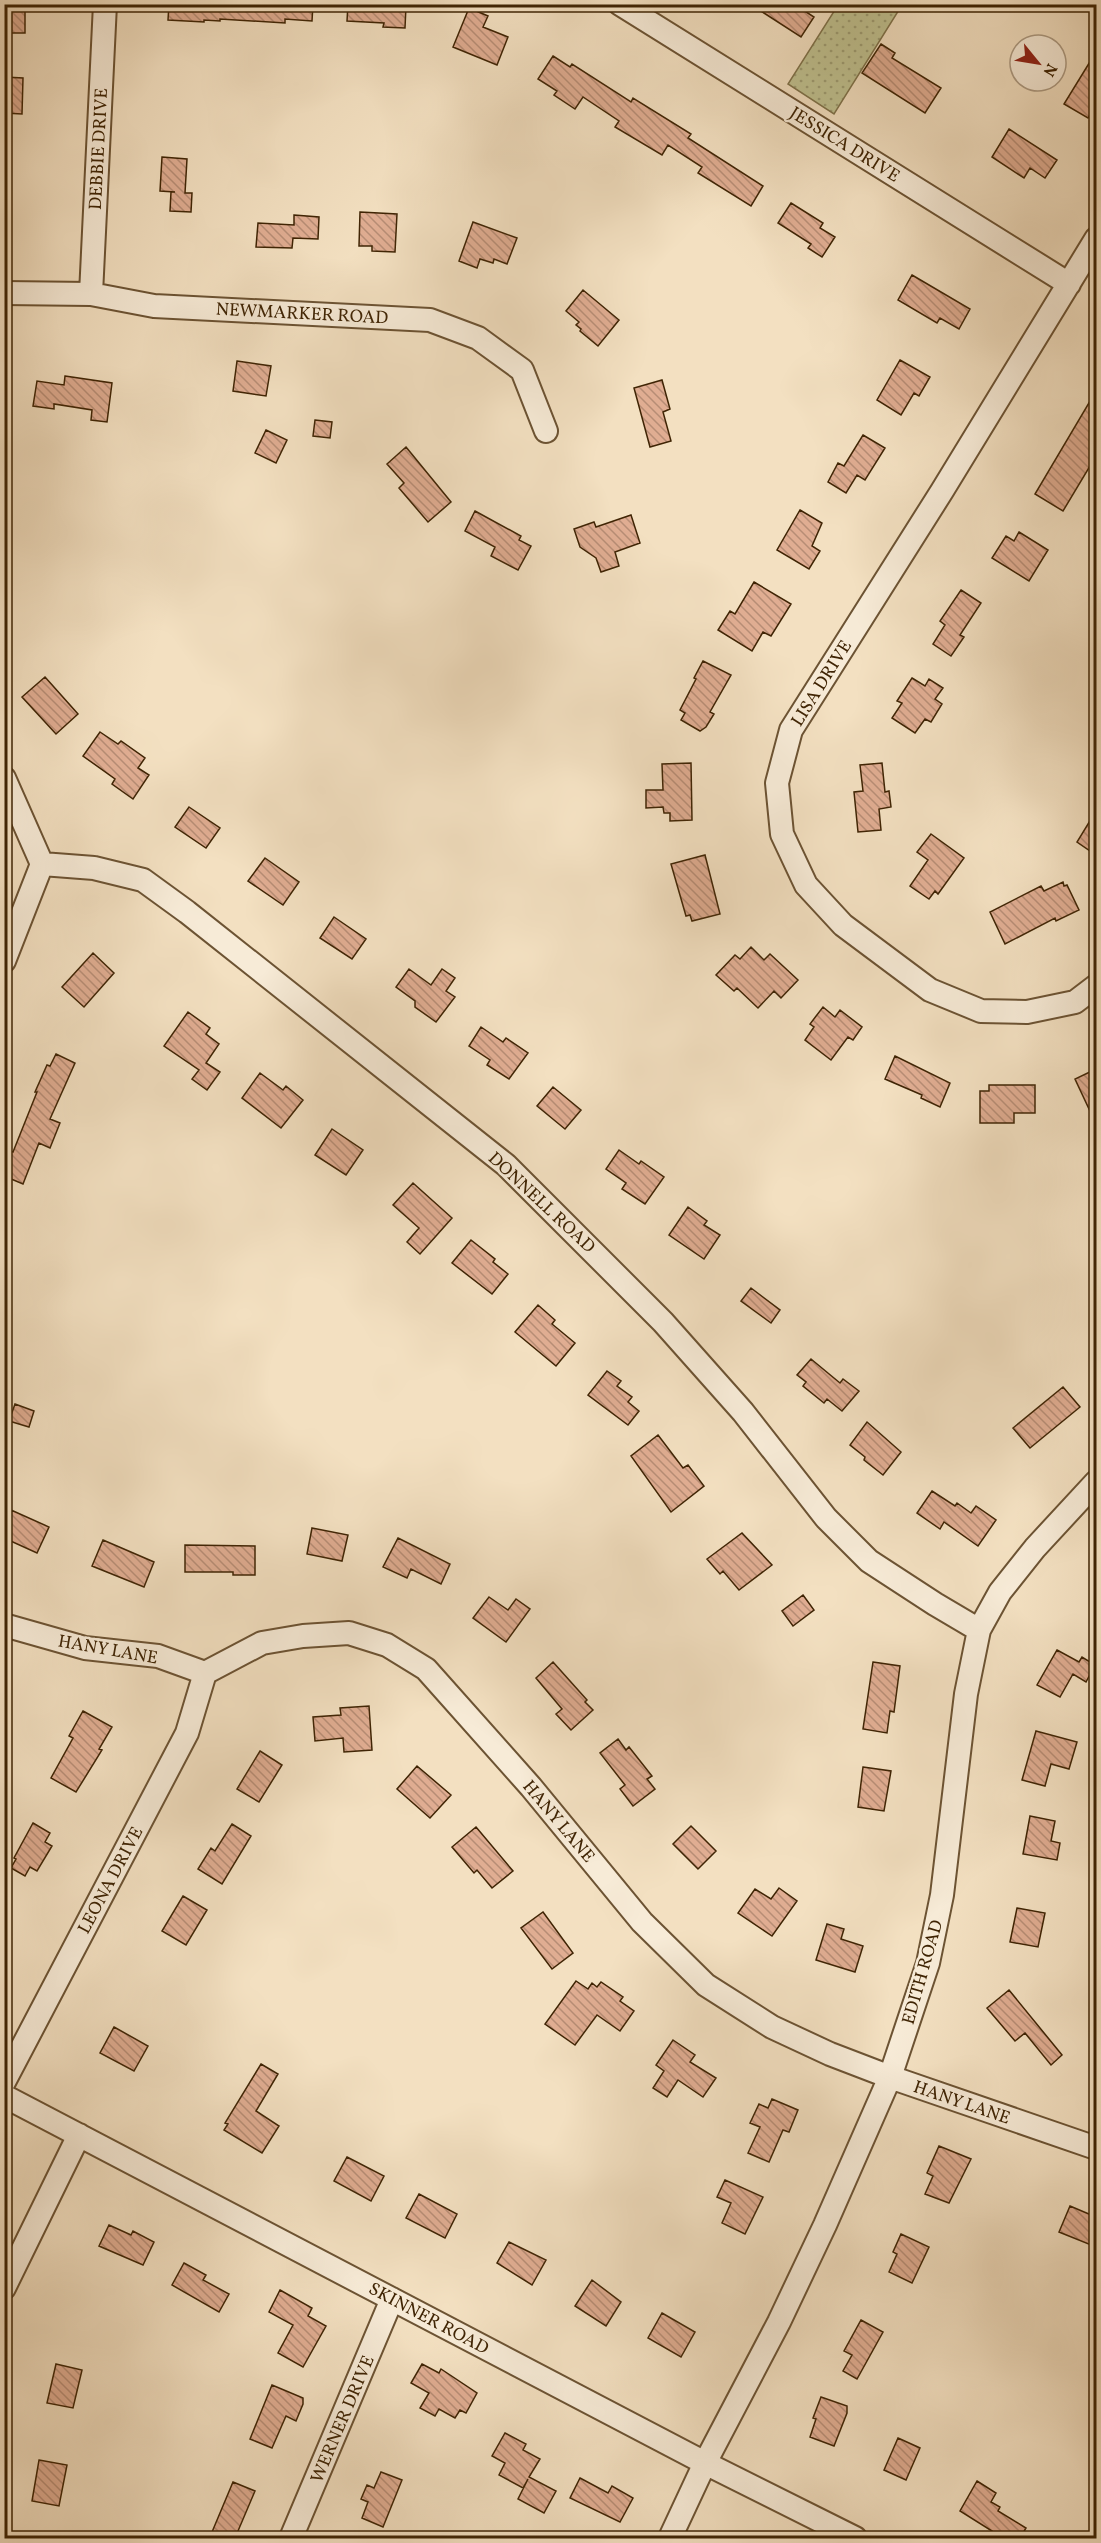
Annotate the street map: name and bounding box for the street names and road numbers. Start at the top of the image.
street label: DEBBIE DRIVE [84,87,115,211]
street label: JESSICA DRIVE [784,101,904,189]
street label: NEWMARKER ROAD [215,297,389,332]
street label: LISA DRIVE [786,636,859,732]
street label: DONNELL ROAD [482,1147,600,1259]
street label: HANY LANE [56,1629,160,1672]
street label: HANY LANE [516,1775,600,1869]
street label: LEONA DRIVE [73,1822,150,1939]
street label: EDITH ROAD [897,1917,950,2028]
street label: HANY LANE [910,2075,1013,2132]
street label: SKINNER ROAD [364,2277,493,2362]
street label: WERNER DRIVE [305,2352,382,2487]

